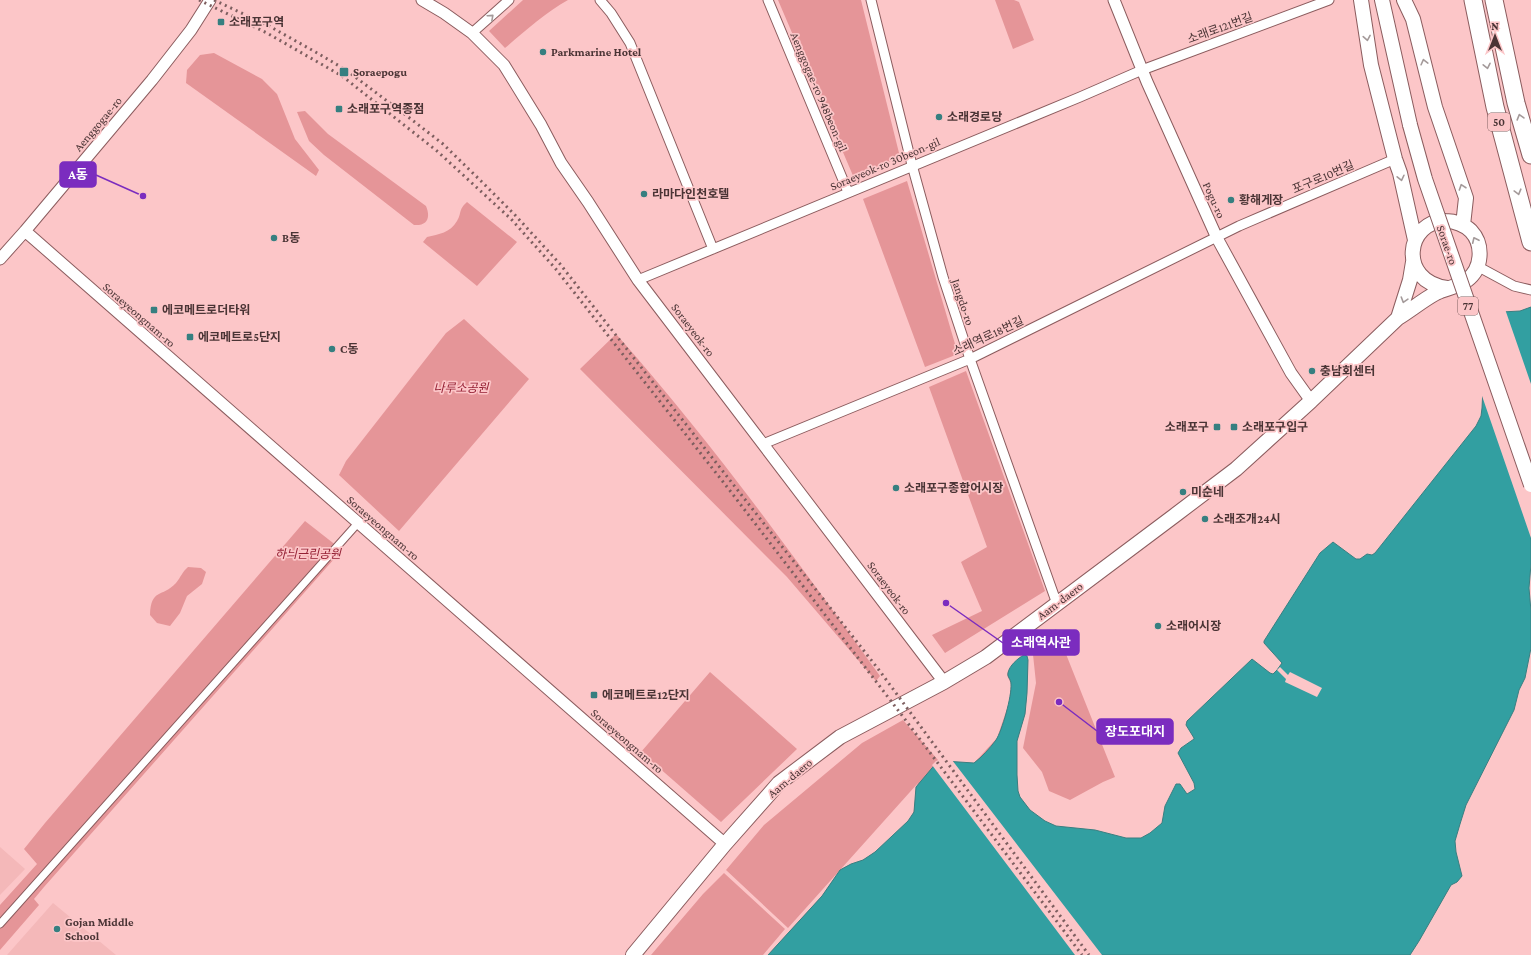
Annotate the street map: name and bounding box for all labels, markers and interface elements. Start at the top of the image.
street label: 소래로121번길 [1185,10,1255,46]
one-way arrow [486,14,493,21]
place label: 소래포구역 [229,15,284,29]
north arrow [1475,16,1515,56]
marker: 소래포구역 [216,17,226,27]
text: N [1491,20,1499,32]
street label: Aenggogae-ro 948beon-gil [788,30,850,154]
one-way arrow [1362,35,1371,42]
place label: Parkmarine Hotel [551,45,642,59]
marker: Parkmarine Hotel [538,47,548,57]
one-way arrow [1420,59,1429,66]
one-way arrow [1482,62,1490,69]
place label: Soraepogu [353,65,407,79]
marker: Soraepogu [338,66,350,78]
street label: Aenggogae-ro [71,94,125,154]
place label: 소래포구역종점 [347,102,424,116]
marker: 소래포구역종점 [334,104,344,114]
place label: 소래경로당 [947,110,1002,124]
marker: 소래경로당 [934,112,944,122]
road number: 50 [1488,113,1510,131]
one-way arrow [1516,114,1525,121]
street label: Soraeyeok-ro 30beon-gil [828,134,942,194]
street label: 포구로10번길 [1290,158,1356,196]
callout: A동 [60,162,96,187]
text: A동 [67,167,88,182]
one-way arrow [1397,175,1405,181]
street label: Pogu-ro [1200,180,1228,220]
one-way arrow [1458,183,1467,190]
place label: 라마다인천호텔 [652,187,729,201]
one-way arrow [1513,188,1522,195]
marker: 라마다인천호텔 [639,189,649,199]
place label: 황해게장 [1239,193,1283,207]
marker: 황해게장 [1226,195,1236,205]
street label: Sorae-ro [1434,223,1460,267]
place label: B동 [282,231,300,245]
marker: B동 [269,233,279,243]
one-way arrow [1472,237,1480,244]
street label: Jangdo-ro [949,276,977,327]
street label: Soraeyeongnam-ro [100,280,178,350]
one-way arrow [1400,296,1409,303]
road number: 77 [1458,297,1478,315]
street label: Soraeyeok-ro [668,301,718,359]
place label: 에코메트로더타워 [162,303,250,317]
marker: 에코메트로더타워 [149,305,159,315]
street label: 소래역로18번길 [950,313,1026,359]
place label: 에코메트로5단지 [198,330,281,344]
marker: 에코메트로5단지 [185,332,195,342]
place label: C동 [340,342,358,356]
marker: C동 [327,344,337,354]
place label: 충남회센터 [1320,364,1375,378]
marker: 충남회센터 [1307,366,1317,376]
park label: 나루소공원 [433,381,490,395]
place label: 소래포구 [1165,420,1209,434]
place label: 소래포구입구 [1242,420,1308,434]
marker: 소래포구 [1212,422,1222,432]
marker: 소래포구입구 [1229,422,1239,432]
place label: 소래포구종합어시장 [904,481,1003,495]
marker: 소래포구종합어시장 [891,483,901,493]
place label: 미순네 [1191,485,1224,499]
marker: 미순네 [1178,487,1188,497]
street label: Soraeyeongnam-ro [344,493,422,563]
place label: 소래조개24시 [1213,512,1281,526]
marker: 소래조개24시 [1200,514,1210,524]
park label: 하늬근린공원 [275,547,342,561]
street label: Soraeyeok-ro [864,559,914,617]
street label: Aam-daero [1034,579,1086,623]
place label: 소래어시장 [1166,619,1221,633]
marker: 소래어시장 [1153,621,1163,631]
callout: 소래역사관 [1003,630,1079,655]
text: 소래역사관 [1011,635,1071,650]
place label: 에코메트로12단지 [602,688,690,702]
marker: 에코메트로12단지 [589,690,599,700]
street label: Soraeyeongnam-ro [588,706,666,776]
callout: 장도포대지 [1097,719,1173,744]
text: 장도포대지 [1105,724,1165,739]
street label: Aam-daero [765,755,815,801]
place label: Gojan Middle School [65,915,134,943]
marker: Gojan Middle School [52,924,62,934]

